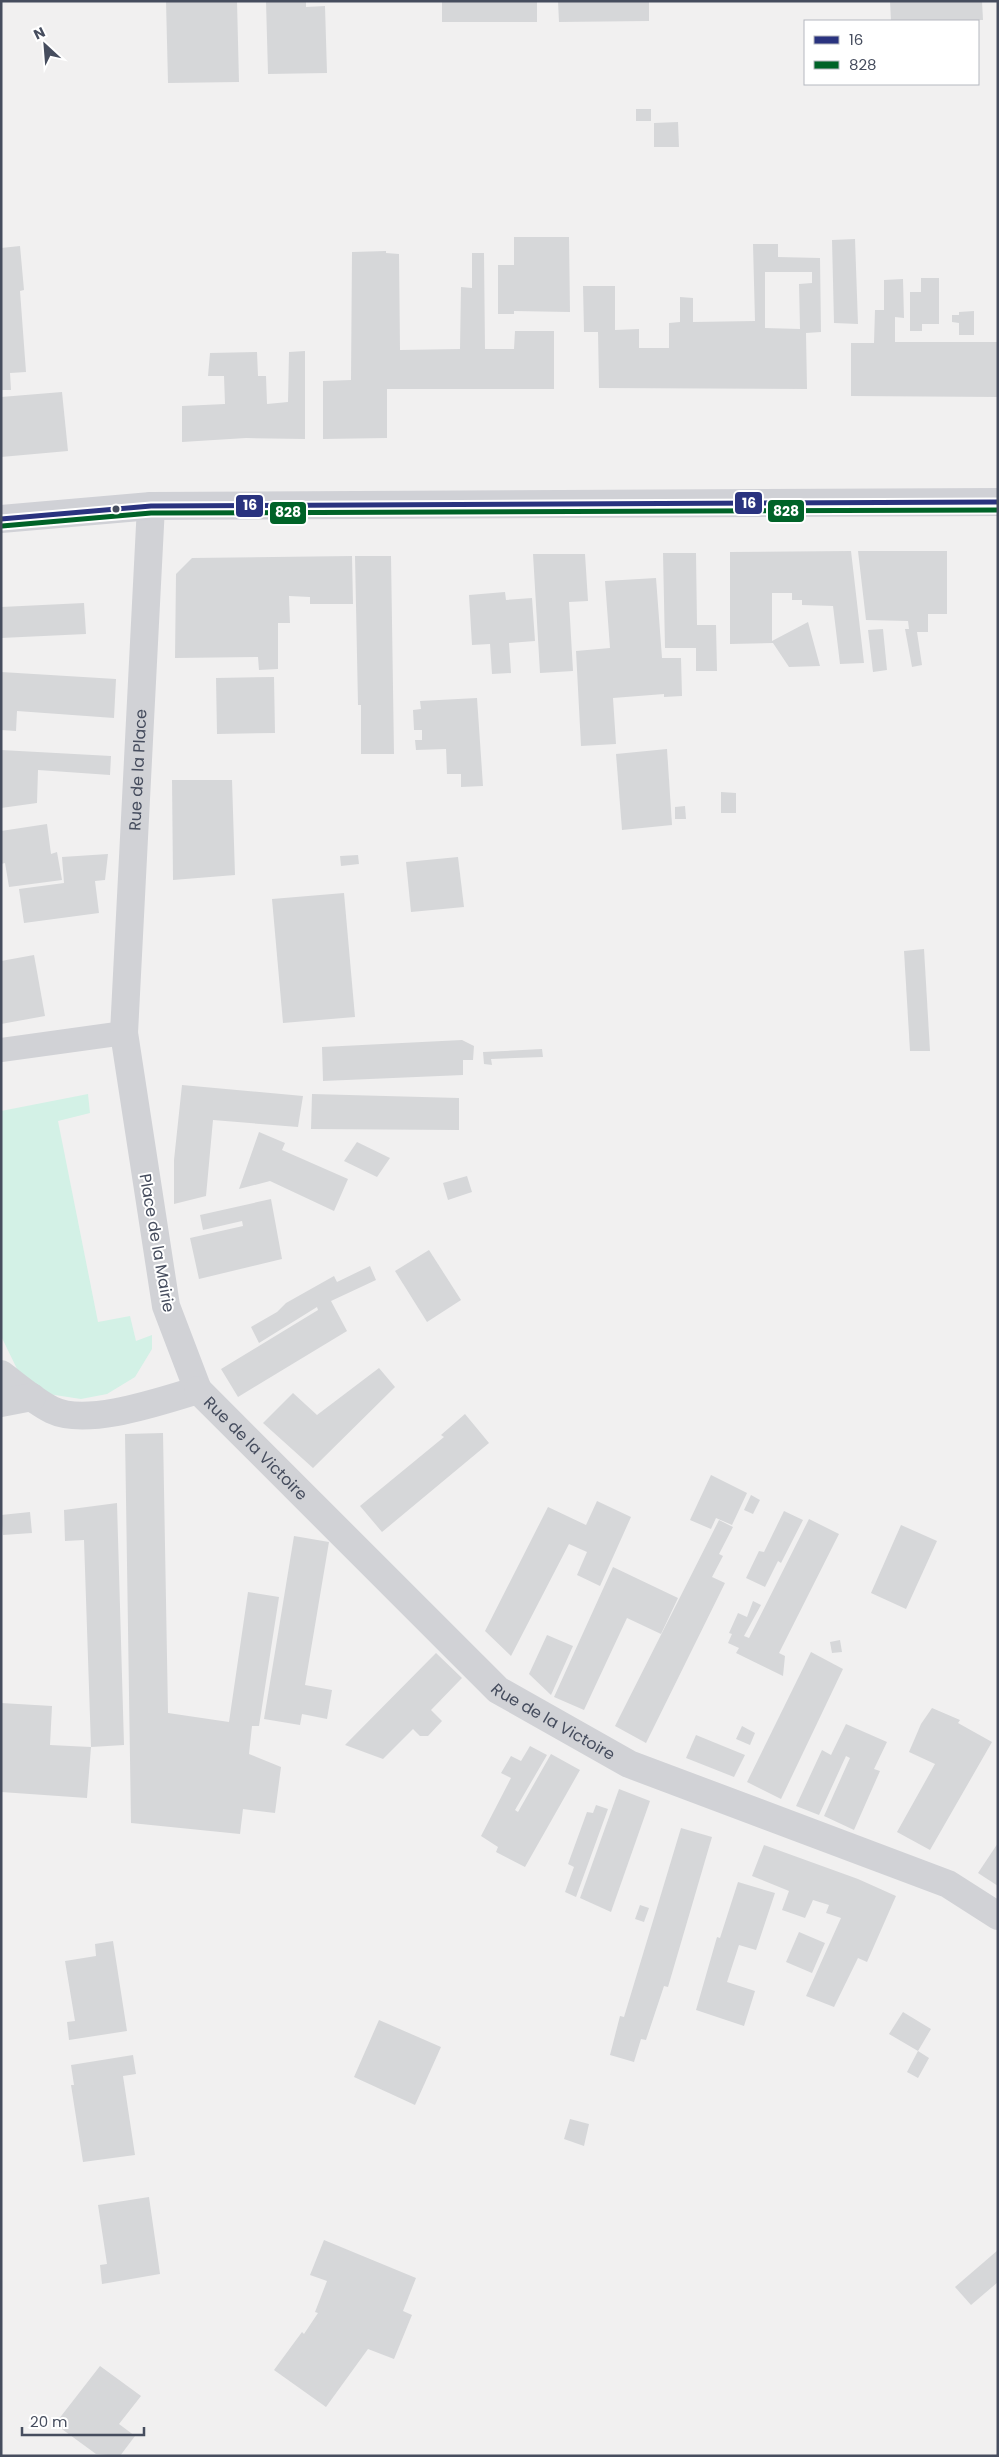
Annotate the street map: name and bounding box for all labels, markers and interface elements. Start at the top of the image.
north arrow [20,20,70,70]
legend [804,20,979,85]
text: N [30,22,48,45]
text: 16 [849,29,863,50]
text: 828 [849,54,877,75]
line badge: 16 [734,491,763,515]
text: 16 [742,493,756,513]
line badge: 16 [235,494,264,518]
text: 16 [243,495,257,515]
line badge: 828 [767,499,805,523]
line badge: 828 [269,501,307,525]
text: 828 [773,501,799,521]
text: 828 [275,502,301,522]
unlabelled marker [111,504,121,514]
street label: Rue de la Place [123,708,152,831]
street label: Place de la Mairie [133,1172,181,1314]
street label: Rue de la Victoire [199,1391,313,1505]
street label: Rue de la Victoire [486,1678,620,1765]
scale bar [22,2404,145,2436]
text: 20 m [30,2411,68,2432]

